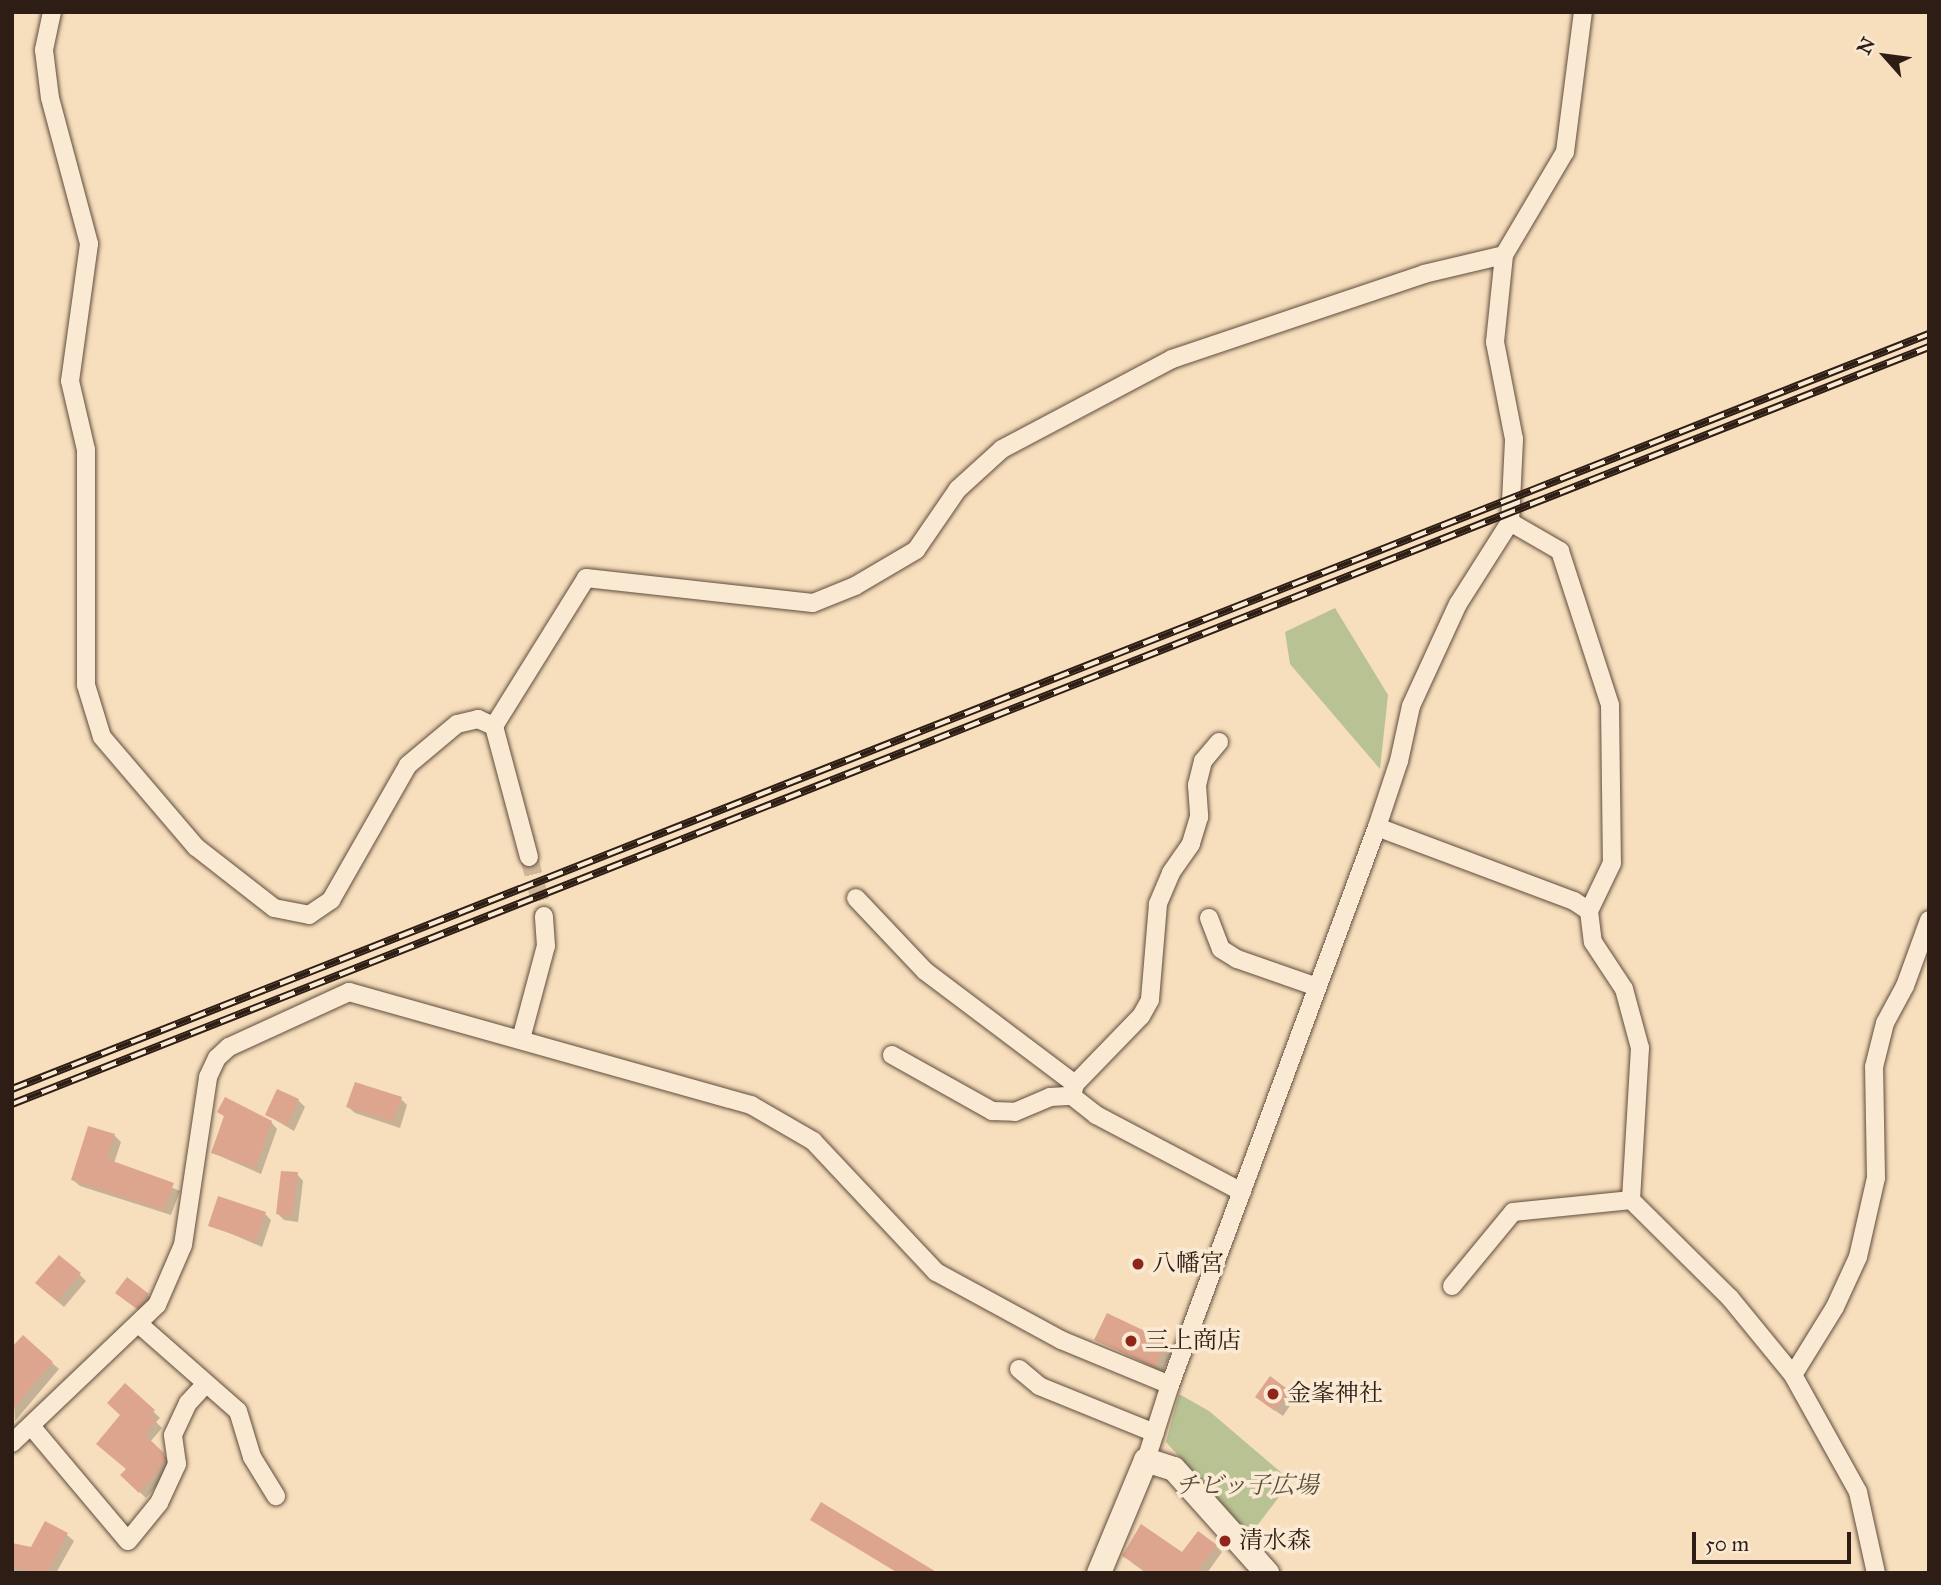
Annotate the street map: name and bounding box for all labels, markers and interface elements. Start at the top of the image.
north arrow [1850,21,1920,91]
text: N [1852,33,1880,58]
place label: 八幡宮 [1152,1250,1224,1278]
marker: 八幡宮 [1130,1256,1146,1272]
place label: 三上商店 [1145,1327,1241,1355]
marker: 三上商店 [1123,1333,1139,1349]
place label: 金峯神社 [1287,1380,1383,1408]
marker: 金峯神社 [1265,1386,1281,1402]
park label: チビッ子広場 [1175,1472,1319,1500]
scale bar [1696,1518,1855,1562]
place label: 清水森 [1239,1527,1311,1555]
text: 50 m [1705,1531,1749,1557]
marker: 清水森 [1217,1533,1233,1549]

